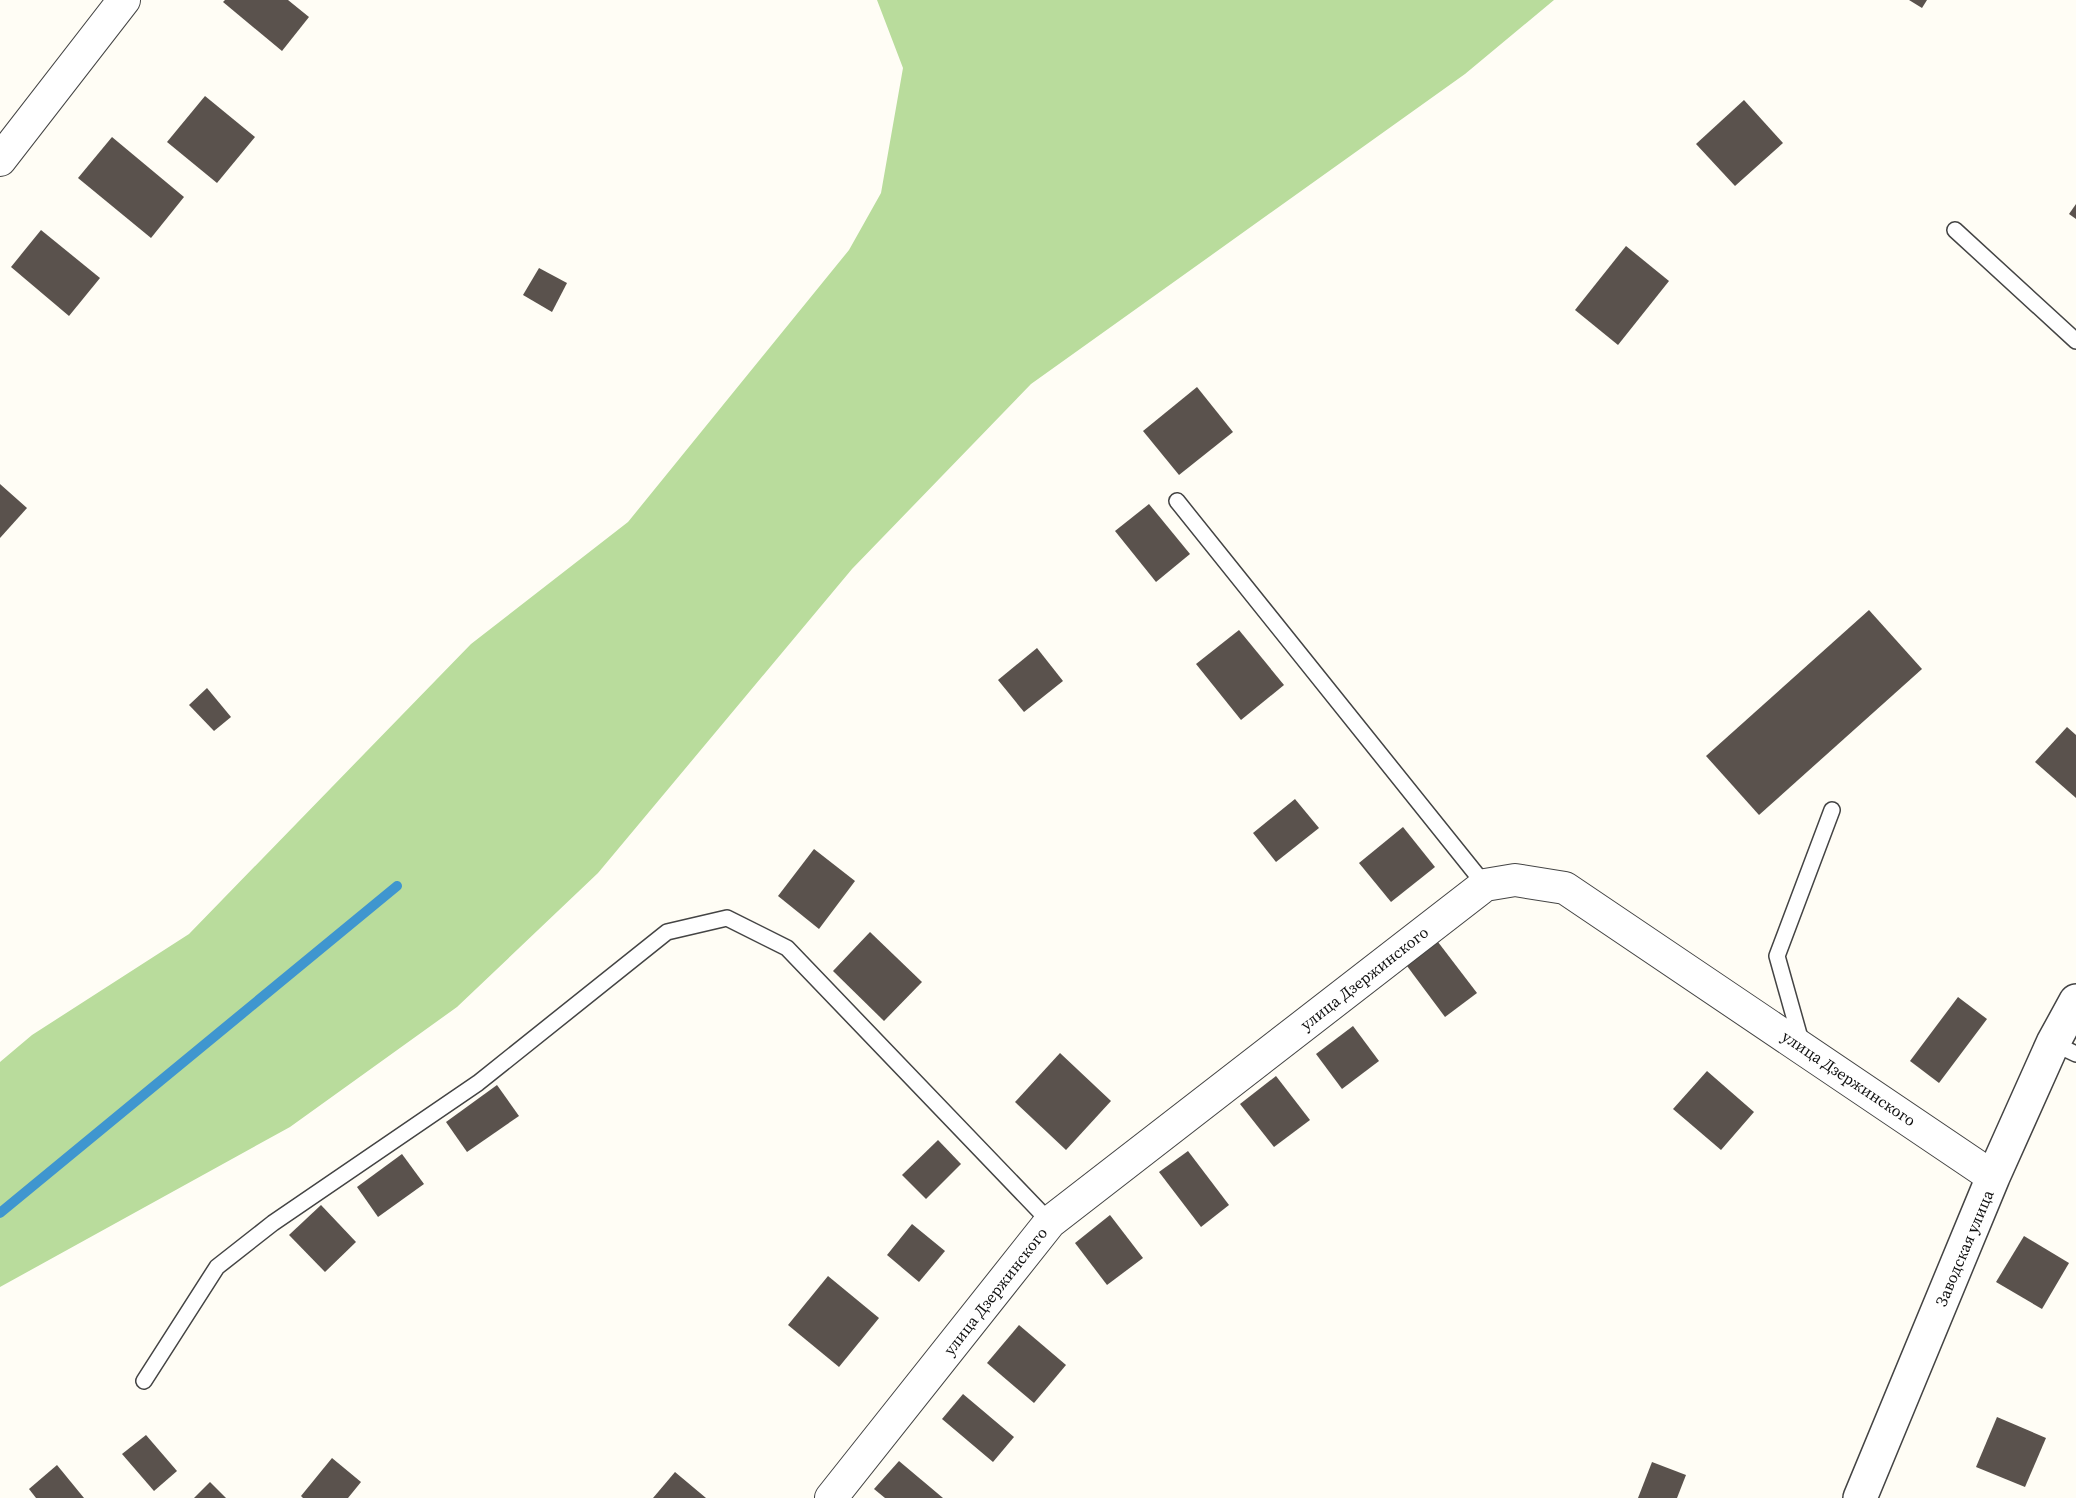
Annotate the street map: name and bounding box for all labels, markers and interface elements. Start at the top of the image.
street label: улица Дзержинского [1295,921,1433,1035]
street label: улица Дзержинского [1778,1025,1920,1131]
street label: Заводская улица [1930,1186,1999,1310]
street label: улица Дзержинского [938,1222,1052,1360]

